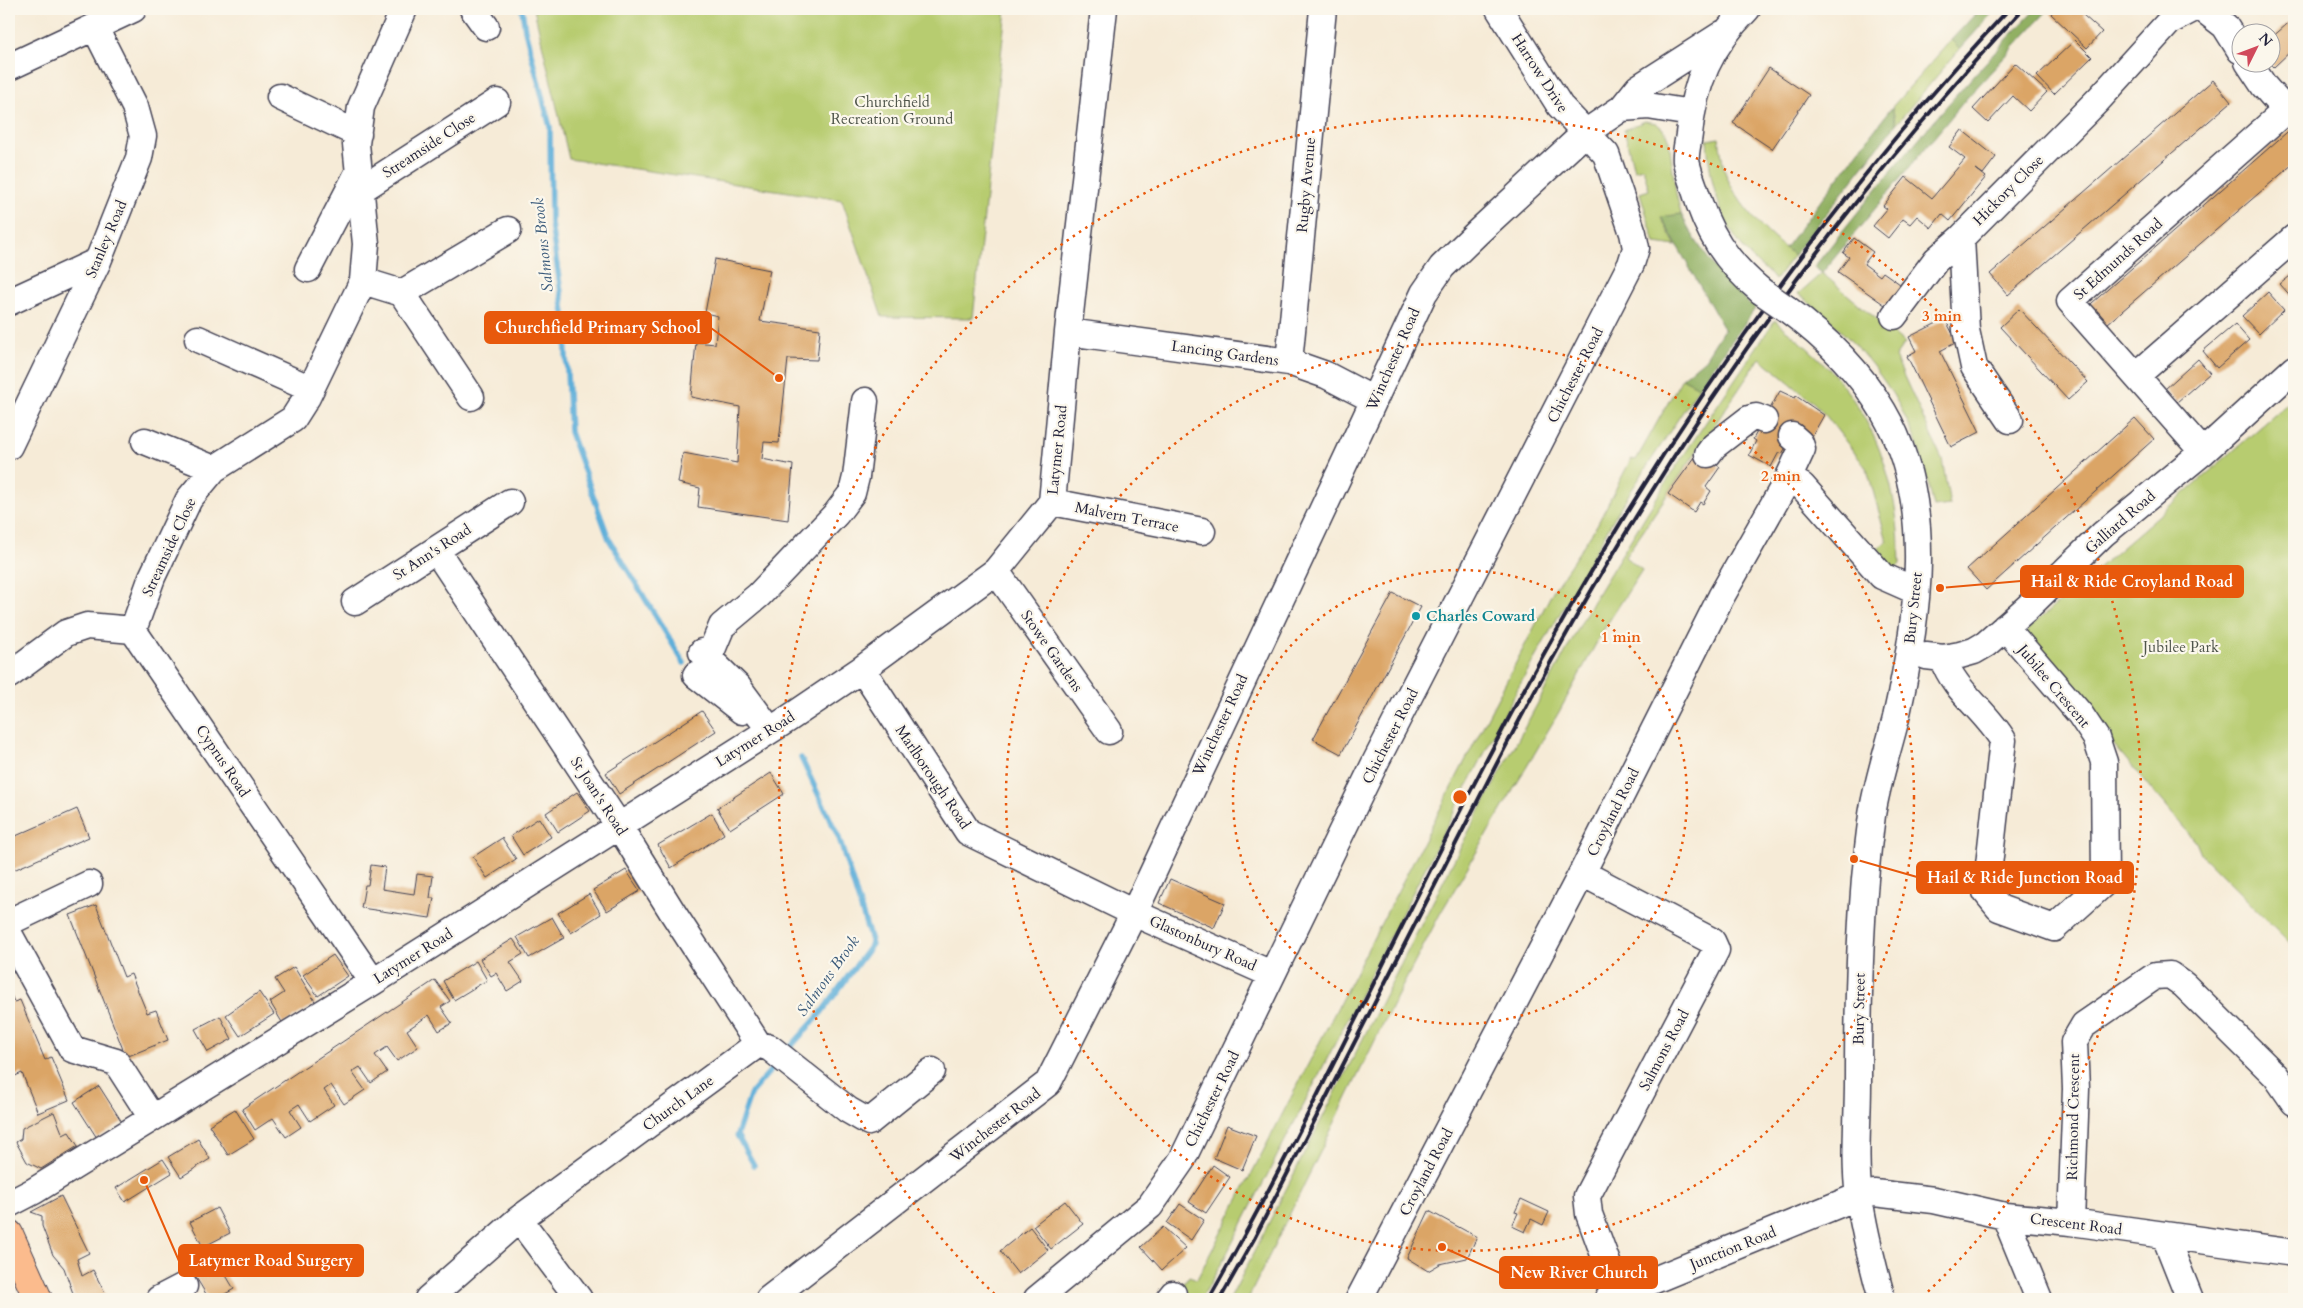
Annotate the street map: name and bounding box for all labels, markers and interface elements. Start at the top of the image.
north arrow [2230,22,2280,72]
text: N [2254,29,2276,51]
street label: Harrow Drive [1507,30,1573,117]
park label: Churchfield Recreation Ground [831,92,953,129]
street label: Streamside Close [379,107,479,183]
street label: Rugby Avenue [1292,136,1320,234]
street label: Hickory Close [1968,150,2048,230]
street label: Stanley Road [81,197,131,281]
water label: Salmons Brook [527,197,559,293]
street label: St Edmunds Road [2069,214,2167,304]
street label: Winchester Road [1361,305,1425,414]
text: 3 min [1922,306,1962,326]
callout: Churchfield Primary School [485,312,711,343]
text: Churchfield Primary School [495,317,701,339]
street label: Chichester Road [1542,324,1608,426]
street label: Lancing Gardens [1170,336,1280,370]
street label: Latymer Road [1042,404,1072,496]
text: 2 min [1761,466,1801,486]
street label: Galliard Road [2081,486,2159,558]
street label: Streamside Close [137,494,201,600]
street label: Malvern Terrace [1073,497,1181,537]
street label: St Ann's Road [389,519,475,585]
callout: Hail & Ride Croyland Road [2021,566,2243,597]
street label: Bury Street [1899,571,1927,645]
text: Hail & Ride Croyland Road [2031,571,2233,593]
street label: Stowe Gardens [1016,606,1088,696]
place label: Charles Coward [1426,606,1536,626]
marker: Charles Coward [1410,610,1422,622]
text: 1 min [1601,627,1641,647]
park label: Jubilee Park [2141,637,2219,657]
street label: Jubilee Crescent [2012,639,2095,732]
street label: Winchester Road [1187,671,1252,780]
street label: Chichester Road [1357,685,1423,787]
street label: Latymer Road [711,707,799,771]
street label: Cyprus Road [191,721,255,801]
street label: Marlborough Road [891,721,975,833]
street label: St Joan's Road [566,753,632,839]
street label: Croyland Road [1582,764,1644,860]
centre of rings [1451,788,1469,806]
callout: Hail & Ride Junction Road [1917,862,2133,893]
text: Hail & Ride Junction Road [1927,867,2123,889]
street label: Glastonbury Road [1146,910,1260,976]
street label: Latymer Road [369,924,457,988]
water label: Salmons Brook [791,931,865,1021]
street label: Bury Street [1848,973,1870,1045]
street label: Salmons Road [1634,1006,1694,1094]
street label: Chichester Road [1180,1047,1244,1151]
street label: Richmond Crescent [2062,1053,2084,1181]
street label: Church Lane [638,1070,718,1136]
street label: Winchester Road [945,1083,1045,1167]
street label: Croyland Road [1394,1125,1458,1219]
street label: Crescent Road [2029,1208,2123,1240]
street label: Junction Road [1685,1222,1779,1275]
callout: Latymer Road Surgery [179,1245,363,1276]
text: Latymer Road Surgery [189,1250,353,1272]
callout: New River Church [1500,1257,1657,1288]
text: New River Church [1510,1262,1648,1284]

